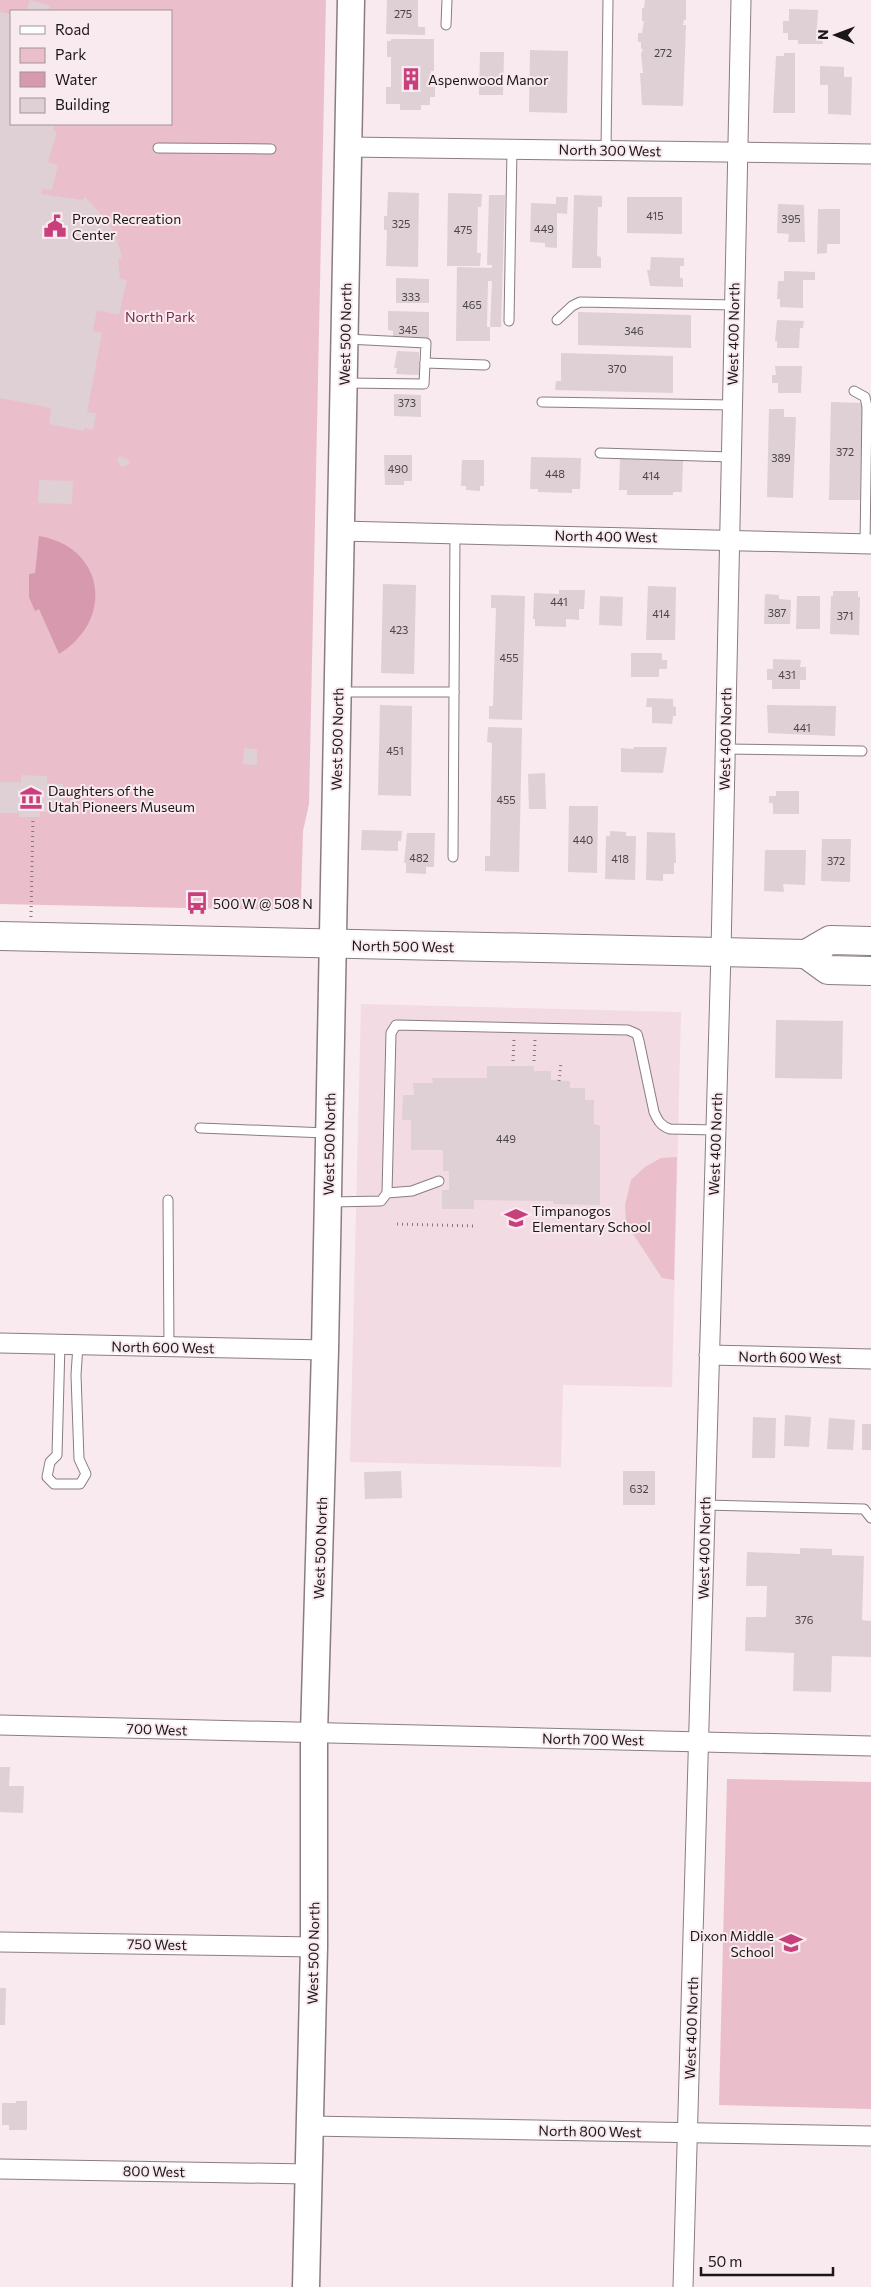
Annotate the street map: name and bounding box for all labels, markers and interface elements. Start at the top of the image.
house number: 275 [394,7,412,20]
legend [10,10,172,125]
north arrow [811,10,861,60]
text: Road [55,20,90,38]
text: N [814,29,831,40]
text: Park [55,45,86,63]
house number: 272 [654,46,672,59]
building icon: Aspenwood Manor [398,66,424,92]
text: Water [55,70,97,88]
place label: Aspenwood Manor [428,71,549,88]
text: Building [55,95,110,113]
street label: North 300 West [559,141,662,159]
house number: 415 [646,209,664,222]
place label: Provo Recreation Center [72,210,181,243]
house number: 395 [781,212,801,225]
public building icon: Provo Recreation Center [42,213,68,239]
house number: 325 [392,217,410,230]
house number: 449 [534,222,554,235]
house number: 475 [454,223,472,236]
street label: West 400 North [724,282,742,386]
street label: West 500 North [336,283,354,385]
house number: 333 [402,290,420,303]
house number: 465 [462,298,482,311]
park label: North Park [125,308,196,325]
house number: 345 [398,323,418,336]
house number: 346 [624,324,644,337]
house number: 370 [607,362,627,375]
house number: 373 [398,396,416,409]
house number: 372 [836,445,854,458]
house number: 389 [771,451,791,464]
house number: 490 [388,462,408,475]
house number: 448 [545,467,565,480]
house number: 414 [642,469,660,482]
street label: North 400 West [554,527,658,545]
house number: 441 [550,595,568,608]
house number: 387 [768,606,787,619]
house number: 414 [652,607,670,620]
house number: 371 [837,609,853,622]
house number: 423 [390,623,408,636]
house number: 455 [499,651,519,664]
house number: 431 [778,668,796,681]
street label: West 400 North [716,687,734,791]
street label: West 500 North [328,688,346,790]
house number: 441 [793,721,811,734]
house number: 451 [386,744,404,757]
place label: Daughters of the Utah Pioneers Museum [48,782,195,815]
museum icon: Daughters of the Utah Pioneers Museum [18,785,44,811]
house number: 455 [496,793,516,806]
house number: 440 [573,833,593,846]
house number: 482 [409,851,429,864]
house number: 418 [611,852,629,865]
house number: 372 [827,854,845,867]
bus stop icon: 500 W @ 508 N [184,890,210,916]
place label: 500 W @ 508 N [213,895,313,912]
street label: North 500 West [352,937,455,955]
street label: West 400 North [705,1092,725,1196]
street label: West 500 North [320,1093,338,1195]
house number: 449 [496,1132,516,1145]
place label: Timpanogos Elementary School [532,1202,651,1235]
school or university icon: Timpanogos Elementary School [503,1205,529,1231]
street label: North 600 West [111,1338,215,1356]
street label: North 600 West [738,1348,842,1366]
house number: 632 [630,1482,649,1495]
street label: West 500 North [310,1496,330,1600]
street label: West 400 North [695,1496,713,1600]
house number: 376 [795,1613,814,1626]
street label: 700 West [126,1719,188,1739]
street label: North 700 West [542,1730,644,1748]
street label: West 500 North [304,1902,322,2004]
place label: Dixon Middle School [690,1927,774,1960]
school or university icon: Dixon Middle School [778,1930,804,1956]
street label: 750 West [127,1935,187,1953]
street label: West 400 North [681,1976,701,2080]
street label: North 800 West [538,2122,642,2140]
street label: 800 West [123,2162,185,2180]
scale bar [701,2244,834,2276]
text: 50 m [708,2252,742,2270]

